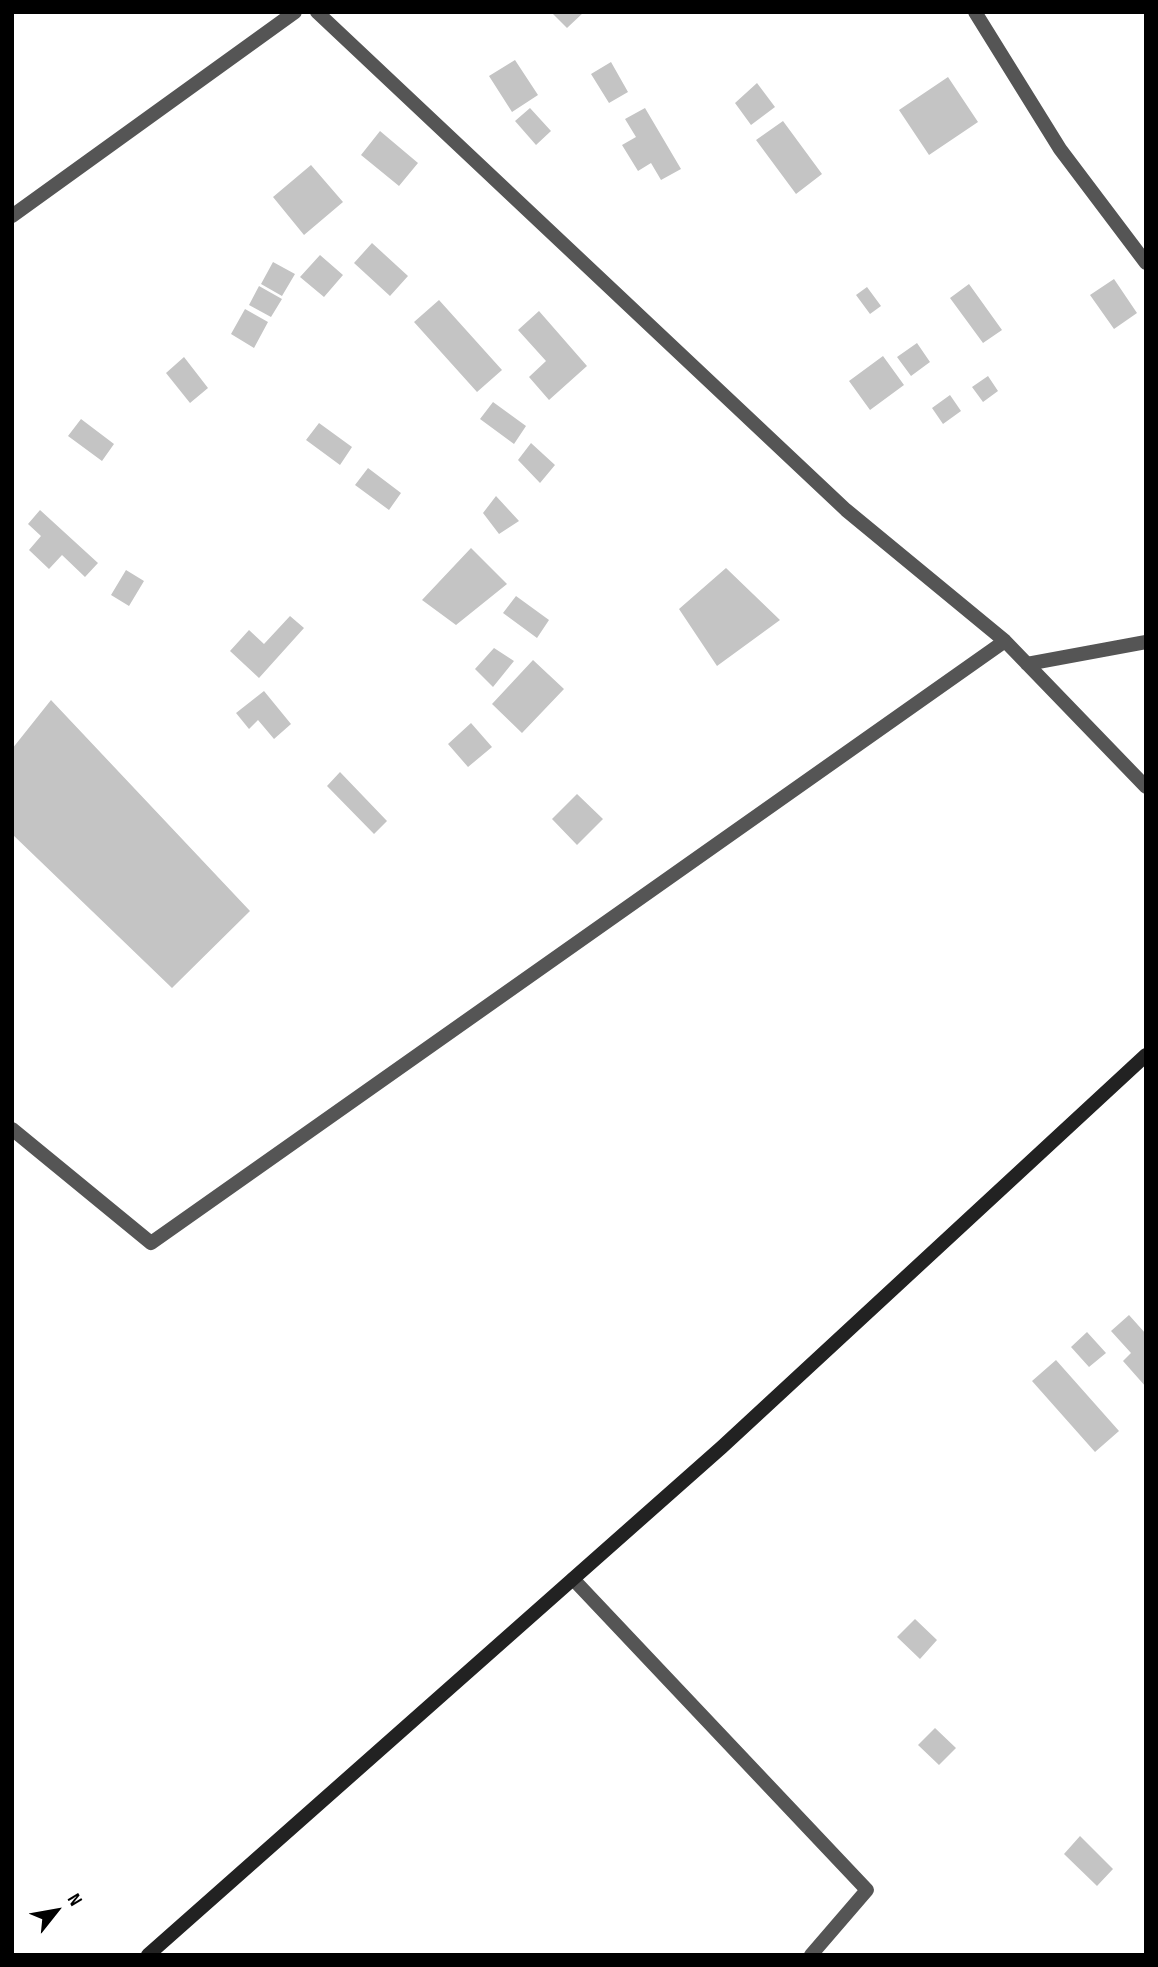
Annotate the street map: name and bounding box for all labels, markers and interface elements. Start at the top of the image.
north arrow [21,1876,91,1946]
text: N [62,1890,87,1910]

